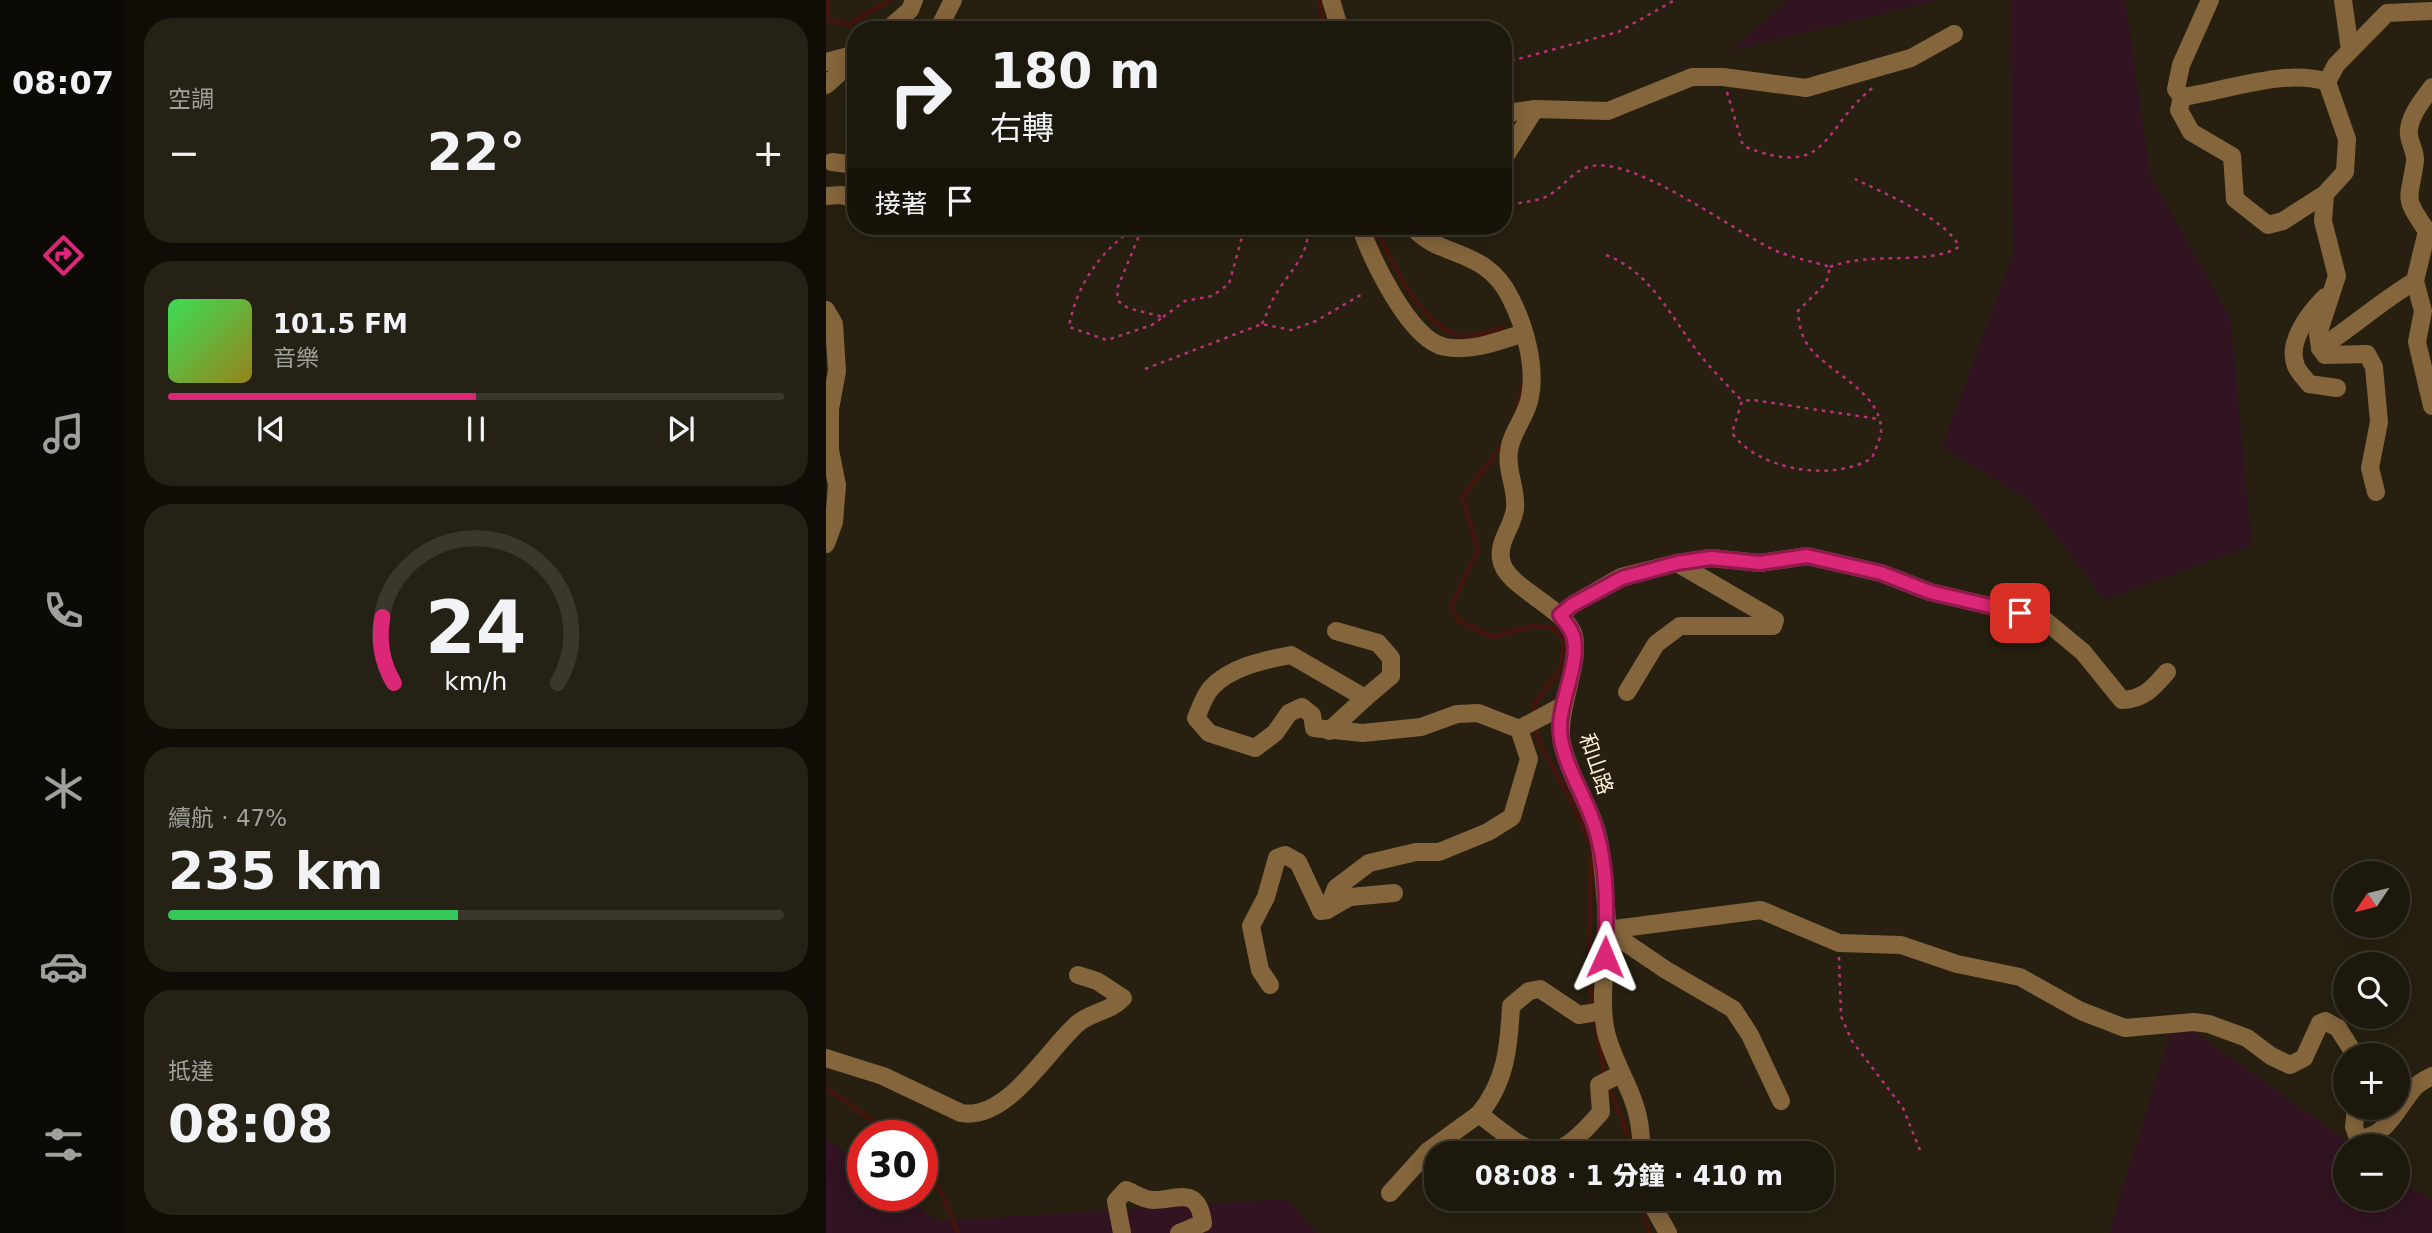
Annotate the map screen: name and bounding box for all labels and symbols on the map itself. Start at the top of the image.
pin [1990,583,2050,643]
street label: 和山路 [1574,730,1618,798]
north arrow [2333,861,2410,938]
position arrow [1568,920,1642,994]
speed limit sign: 30 [847,1120,938,1211]

